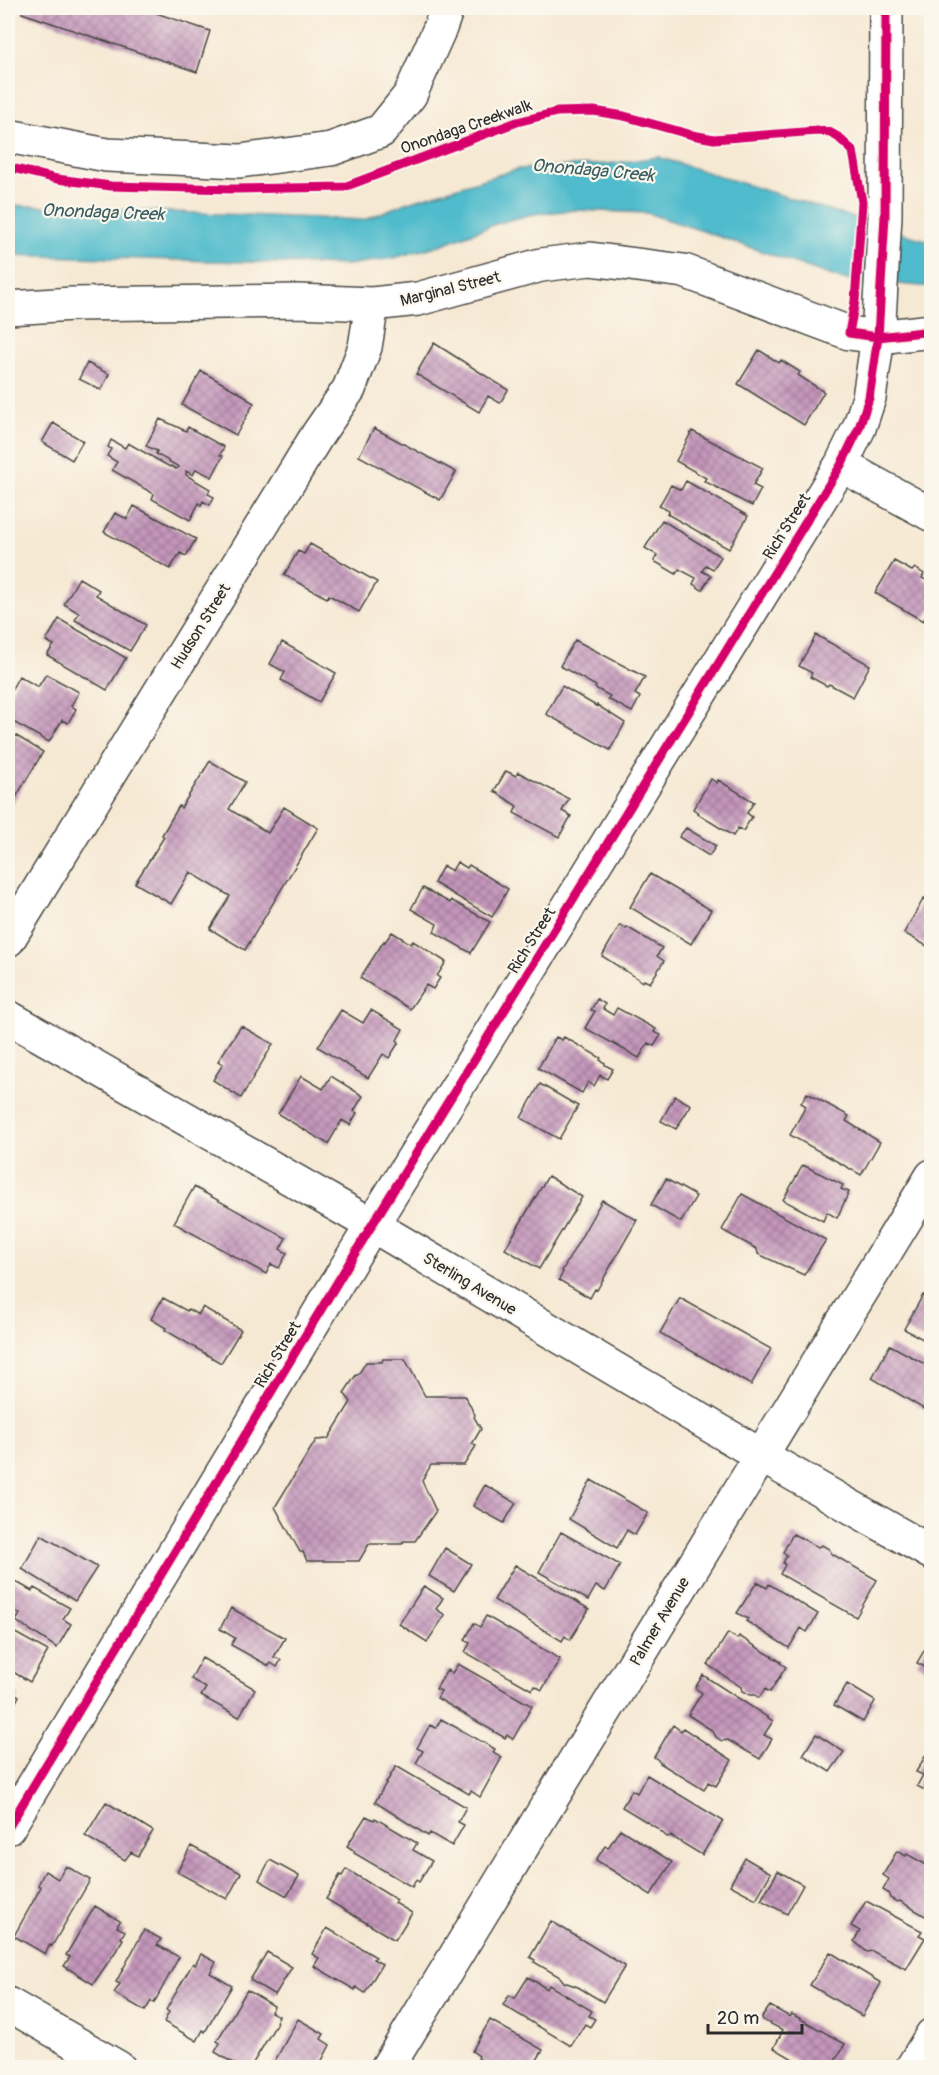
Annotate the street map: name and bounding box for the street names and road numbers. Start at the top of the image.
street label: Onondaga Creekwalk [398,95,535,159]
street label: Marginal Street [398,267,503,311]
street label: Rich Street [759,489,815,563]
street label: Hudson Street [167,579,235,673]
street label: Rich Street [504,903,560,977]
street label: Sterling Avenue [419,1248,520,1320]
street label: Rich Street [250,1317,306,1392]
street label: Palmer Avenue [626,1573,694,1669]

